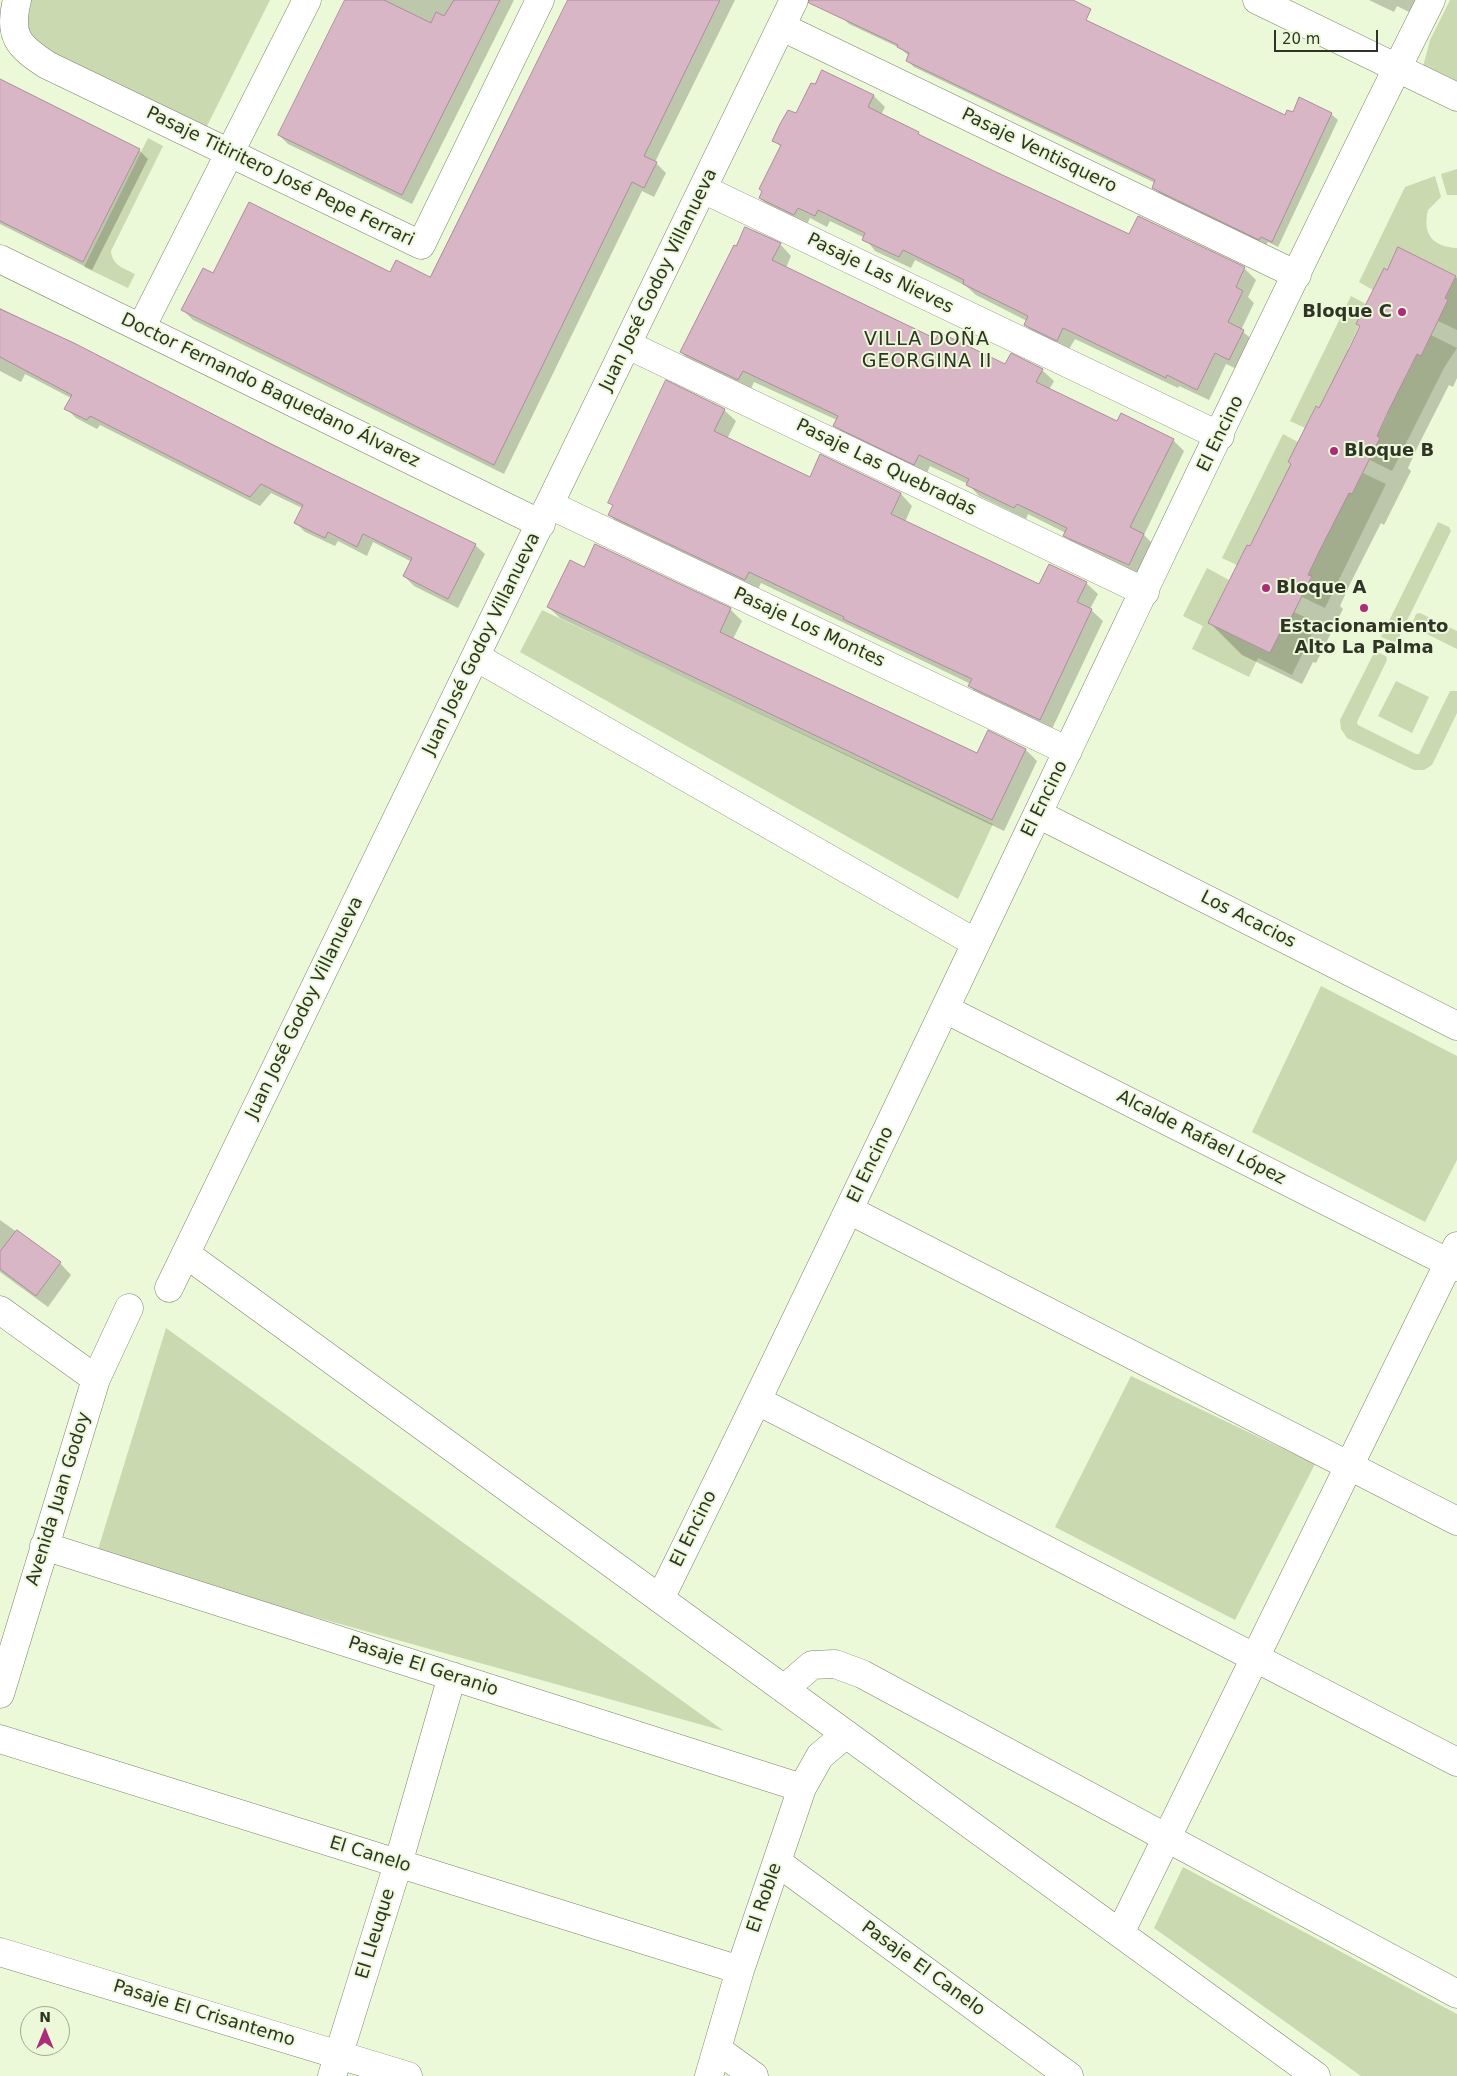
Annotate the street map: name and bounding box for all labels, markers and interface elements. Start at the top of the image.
scale bar [1277,20,1381,52]
text: 20 m [1282,30,1320,48]
street label: Pasaje Titiritero José Pepe Ferrari [143,103,417,251]
street label: Pasaje Ventisquero [958,104,1120,198]
street label: Juan José Godoy Villanueva [596,165,722,395]
street label: Pasaje Las Nieves [803,229,957,319]
place label: Bloque C [1302,301,1392,323]
marker: Bloque C [1396,306,1408,318]
street label: Doctor Fernando Baquedano Álvarez [117,309,423,473]
district label: VILLA DOÑA GEORGINA II [860,329,994,373]
street label: El Encino [1193,392,1249,476]
street label: Pasaje Las Quebradas [792,415,980,521]
place label: Bloque B [1344,440,1434,462]
marker: Bloque B [1328,445,1340,457]
street label: Juan José Godoy Villanueva [419,529,545,759]
place label: Bloque A [1276,577,1366,599]
marker: Bloque A [1260,582,1272,594]
street label: Pasaje Los Montes [730,583,888,673]
marker: Estacionamiento Alto La Palma [1358,602,1370,614]
place label: Estacionamiento Alto La Palma [1280,616,1448,659]
street label: El Encino [1017,757,1073,841]
street label: Los Acacios [1197,887,1299,953]
street label: Juan José Godoy Villanueva [242,893,368,1123]
street label: Alcalde Rafael López [1113,1086,1289,1190]
street label: El Encino [843,1123,899,1207]
street label: Avenida Juan Godoy [22,1410,96,1588]
street label: El Encino [666,1487,722,1571]
street label: Pasaje El Geranio [345,1633,501,1701]
street label: El Canelo [327,1832,413,1878]
street label: El Roble [743,1860,787,1936]
street label: El Lleuque [352,1886,400,1982]
street label: Pasaje El Canelo [857,1917,989,2021]
street label: Pasaje El Crisantemo [111,1976,297,2052]
north arrow [20,2006,70,2056]
text: N [39,2009,51,2025]

